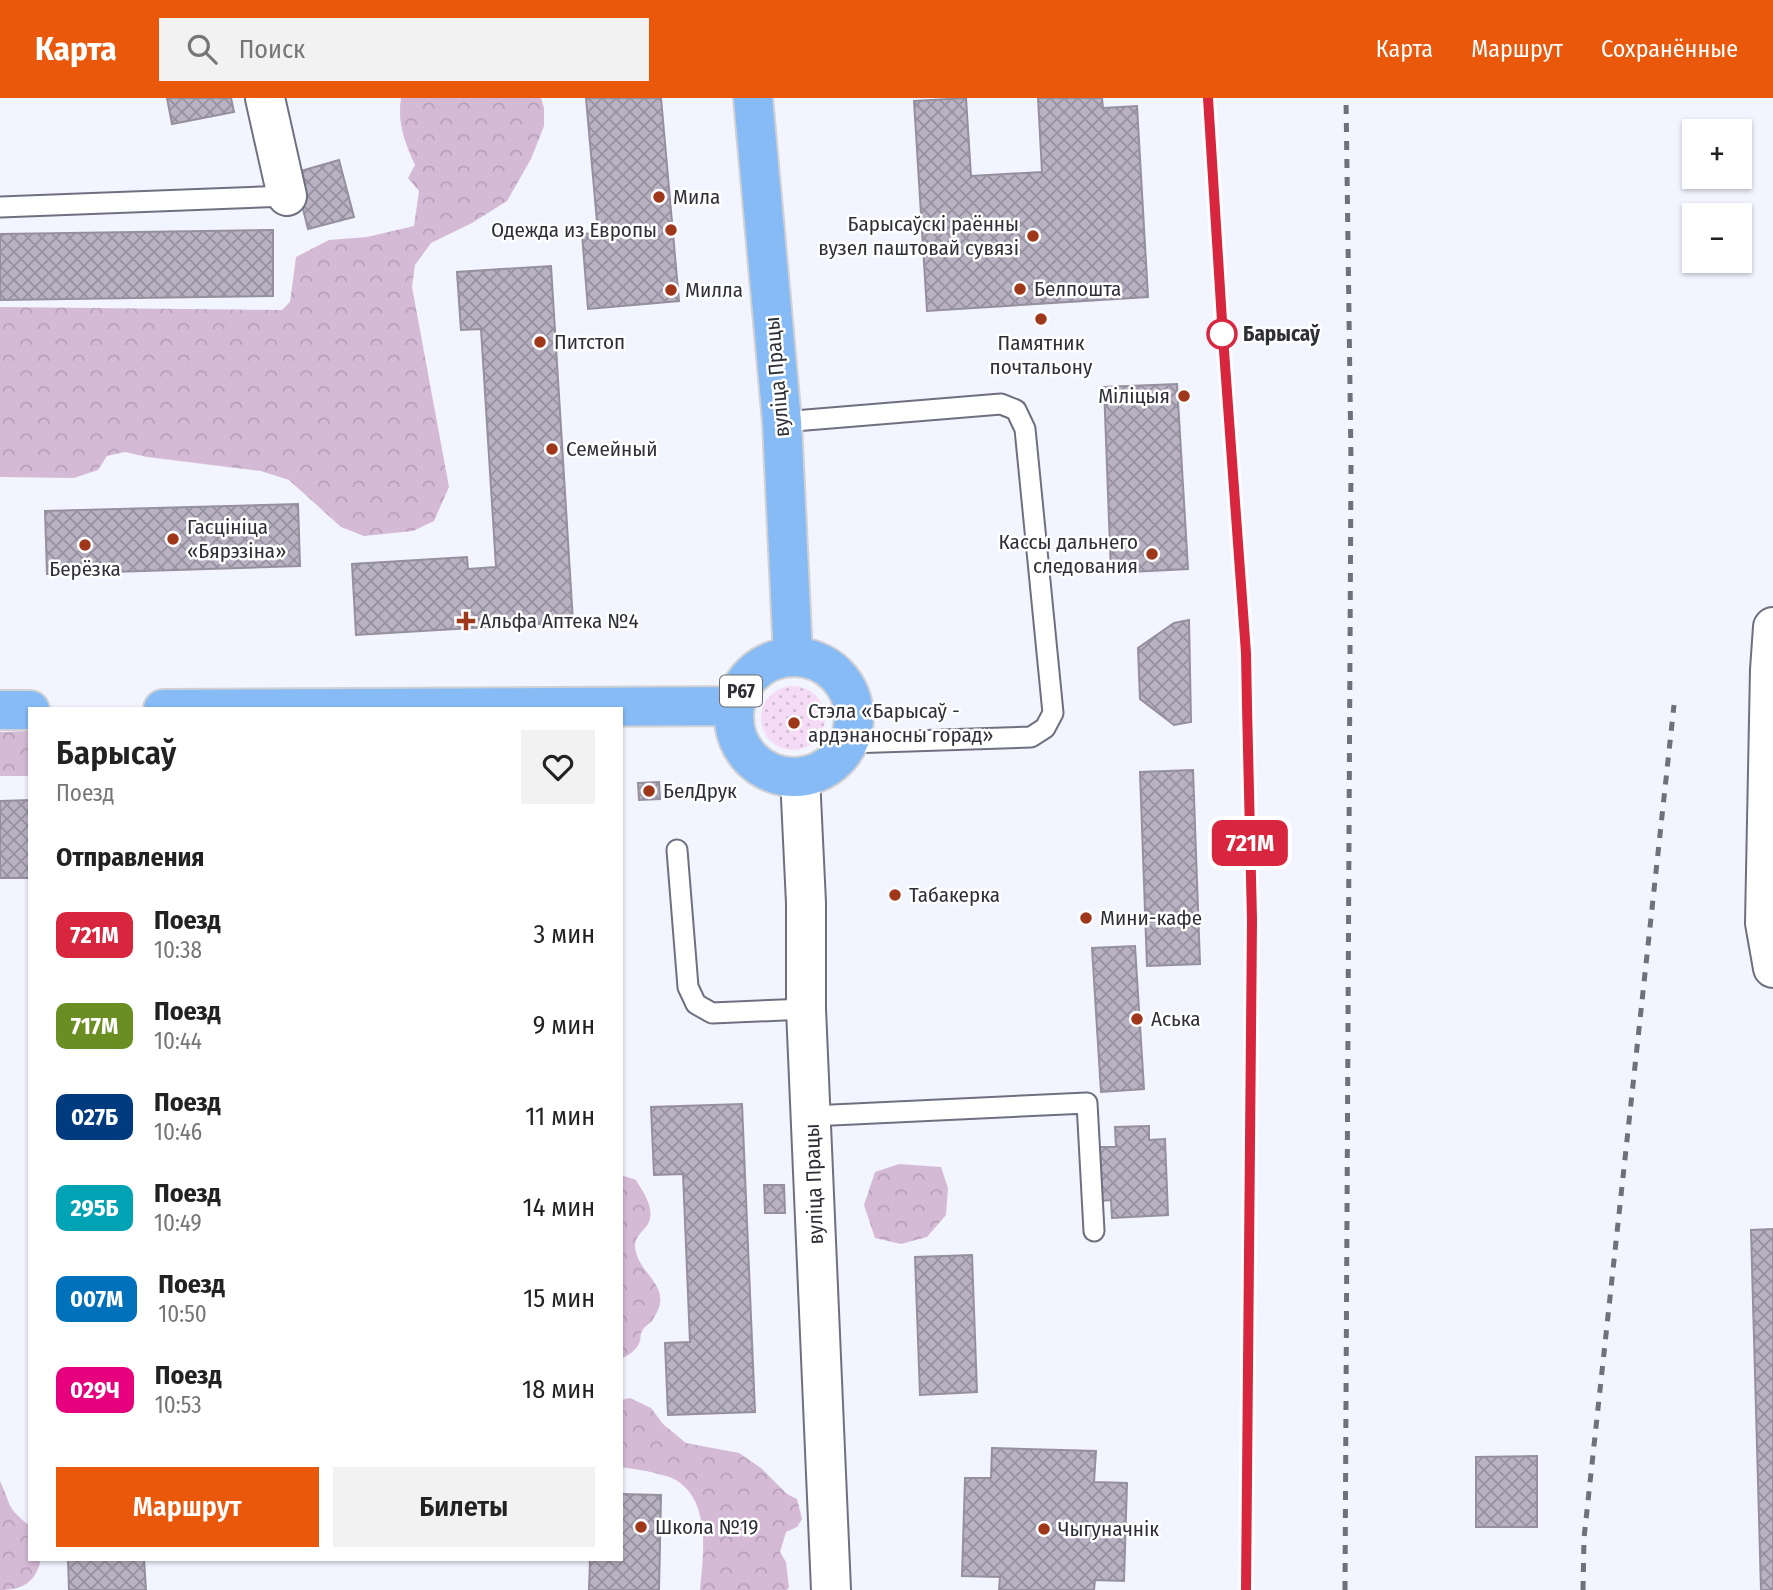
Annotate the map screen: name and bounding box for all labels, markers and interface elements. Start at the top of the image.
search box [159,18,649,81]
text: Карта [35,29,117,69]
icon: search [183,30,221,68]
text: Поиск [239,34,305,65]
text: Карта [1376,35,1433,63]
text: Маршрут [1471,35,1563,63]
text: Сохранённые [1601,35,1738,63]
map controls [1682,119,1752,273]
button: + [1682,119,1752,189]
place label: Мила [673,184,720,210]
marker: Мила [651,189,667,205]
button: − [1682,203,1752,273]
place label: Барысаўскі раённы вузел паштовай сувязі [818,211,1019,261]
place label: Одежда из Европы [491,217,657,243]
marker: Одежда из Европы [663,222,679,238]
marker: Барысаўскі раённы вузел паштовай сувязі [1025,228,1041,244]
place label: Белпошта [1034,276,1121,302]
place label: Милла [685,277,743,303]
marker: Белпошта [1012,281,1028,297]
marker: Милла [663,282,679,298]
marker: Памятник почтальону [1033,311,1049,327]
street label: вуліца Працы [759,316,795,438]
marker: Барысаў [1207,319,1237,349]
place label: Барысаў [1243,321,1321,347]
place label: Питстоп [554,329,625,355]
place label: Памятник почтальону [990,330,1093,380]
marker: Питстоп [532,334,548,350]
place label: Міліцыя [1098,383,1170,409]
marker: Міліцыя [1176,388,1192,404]
place label: Семейный [566,436,657,462]
marker: Семейный [544,441,560,457]
place label: Гасцініца «Бярэзіна» [187,514,286,564]
place label: Кассы дальнего следования [999,529,1138,579]
marker: Гасцініца «Бярэзіна» [165,531,181,547]
marker: Берёзка [77,537,93,553]
marker: Кассы дальнего следования [1144,546,1160,562]
place label: Берёзка [49,556,121,582]
place label: Альфа Аптека №4 [480,608,639,634]
marker: Альфа Аптека №4 [458,613,474,629]
road number: Р67 [720,676,762,706]
place label: Стэла «Барысаў - ардэнаносны горад» [808,698,994,748]
marker: Стэла «Барысаў - ардэнаносны горад» [786,715,802,731]
button: heart [521,730,595,804]
text: Барысаў [56,733,176,773]
place label: БелДрук [663,778,737,804]
text: Поезд [56,779,114,807]
marker: БелДрук [641,783,657,799]
line badge: 721М [1201,820,1299,866]
text: 721М [1226,829,1274,857]
text: Отправления [56,842,205,873]
place label: Табакерка [909,882,1000,908]
marker: Табакерка [887,887,903,903]
text: Поезд [154,905,221,936]
place label: Мини-кафе [1100,905,1202,931]
marker: Мини-кафе [1078,910,1094,926]
text: 3 мин [534,919,595,950]
text: 721М [70,921,119,949]
text: 10:38 [154,936,202,964]
text: Поезд [154,996,221,1027]
place label: Аська [1151,1006,1201,1032]
text: 9 мин [533,1010,595,1041]
marker: Аська [1129,1011,1145,1027]
text: 717М [71,1012,118,1040]
text: 10:44 [154,1027,202,1055]
text: Поезд [154,1087,221,1118]
text: 11 мин [525,1101,595,1132]
text: 027Б [71,1103,118,1131]
text: 10:46 [154,1118,202,1146]
street label: вуліца Працы [799,1123,829,1245]
text: Поезд [154,1178,221,1209]
text: 14 мин [523,1192,595,1223]
text: 295Б [70,1194,119,1222]
text: 10:49 [154,1209,202,1237]
text: Поезд [158,1269,225,1300]
text: 15 мин [523,1283,595,1314]
text: 007М [70,1285,123,1313]
text: 10:50 [158,1300,207,1328]
text: Поезд [155,1360,222,1391]
text: 18 мин [522,1374,595,1405]
text: 029Ч [70,1376,120,1404]
text: 10:53 [155,1391,202,1419]
button: Маршрут [56,1467,319,1547]
button: Билеты [333,1467,595,1547]
place label: Школа №19 [655,1514,758,1540]
place label: Чыгуначнік [1058,1516,1159,1542]
marker: Школа №19 [633,1519,649,1535]
marker: Чыгуначнік [1036,1521,1052,1537]

